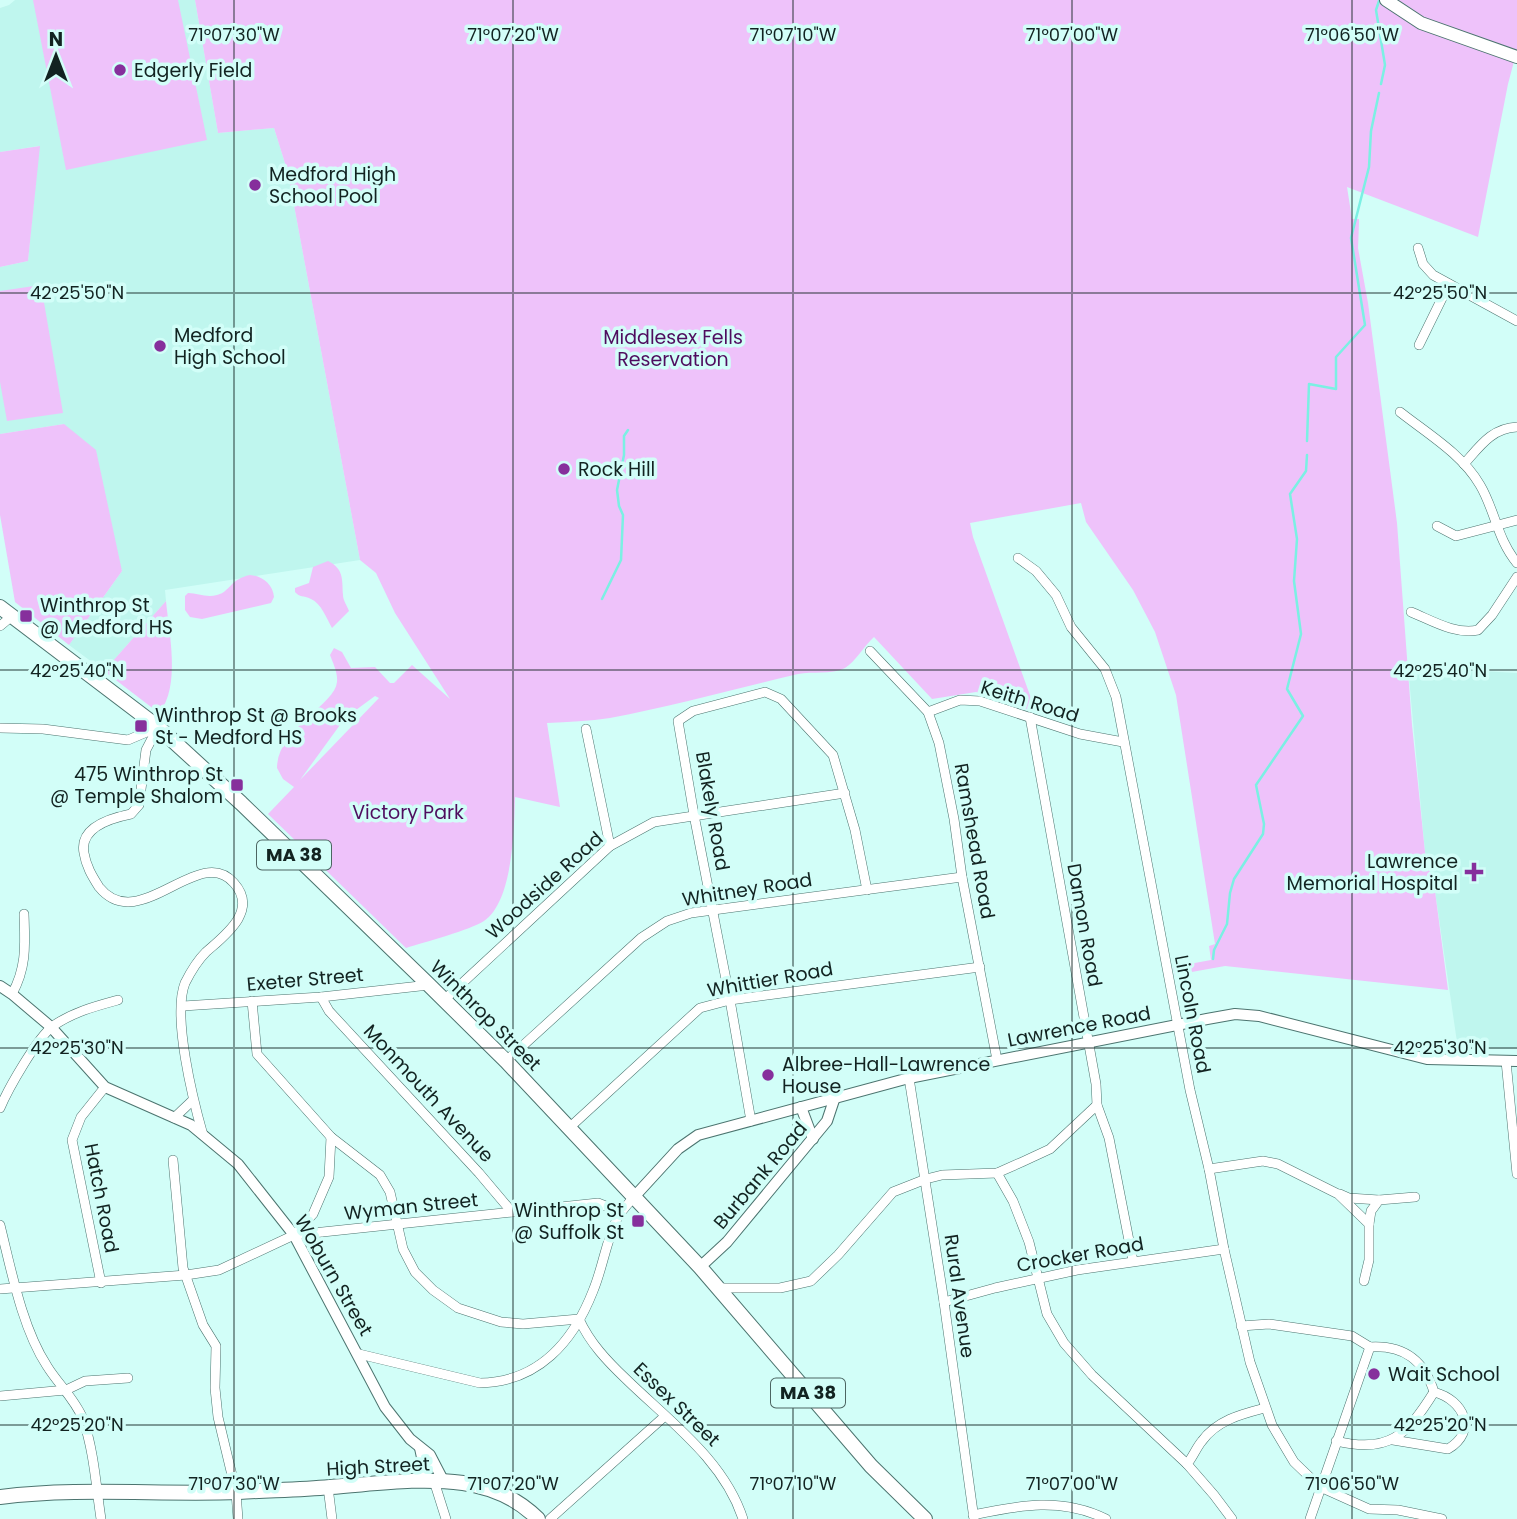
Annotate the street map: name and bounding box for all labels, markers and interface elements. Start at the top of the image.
north arrow [21,21,91,91]
text: 71°07'30"W [188,22,280,47]
text: 71°07'20"W [467,22,559,47]
text: 71°07'10"W [750,22,837,47]
text: 71°07'00"W [1026,22,1119,47]
text: 71°06'50"W [1305,22,1399,47]
text: N [49,26,63,53]
place label: Edgerly Field [134,57,252,84]
marker: Edgerly Field [112,62,128,78]
place label: Medford High School Pool [269,161,396,210]
marker: Medford High School Pool [247,177,263,193]
text: 42°25'50"N [30,280,124,305]
text: 42°25'50"N [1393,280,1487,305]
place label: Medford High School [174,322,286,371]
park label: Middlesex Fells Reservation [603,324,743,373]
marker: Medford High School [152,338,168,354]
place label: Rock Hill [578,456,655,483]
marker: Rock Hill [556,461,572,477]
place label: Winthrop St @ Medford HS [40,592,173,641]
marker: Winthrop St @ Medford HS [18,608,34,624]
text: 42°25'40"N [30,658,124,683]
text: 42°25'40"N [1393,658,1487,683]
street label: Keith Road [977,674,1082,729]
place label: Winthrop St @ Brooks St - Medford HS [155,702,357,751]
marker: Winthrop St @ Brooks St - Medford HS [133,718,149,734]
street label: Blakely Road [689,749,736,873]
place label: 475 Winthrop St @ Temple Shalom [50,761,223,810]
street label: Ramshead Road [947,761,1002,921]
marker: 475 Winthrop St @ Temple Shalom [229,777,245,793]
park label: Victory Park [352,799,464,826]
street label: Woodside Road [480,825,609,945]
road number: MA 38 [257,840,331,870]
place label: Lawrence Memorial Hospital [1287,848,1458,897]
street label: Damon Road [1060,861,1109,989]
marker: Lawrence Memorial Hospital [1464,862,1484,882]
street label: Whitney Road [680,866,814,913]
street label: Lincoln Road [1168,953,1217,1076]
street label: Winthrop Street [424,954,547,1077]
street label: Whittier Road [705,955,835,1004]
street label: Exeter Street [246,961,365,998]
street label: Lawrence Road [1005,999,1153,1054]
street label: Monmouth Avenue [357,1018,500,1168]
text: 42°25'30"N [30,1035,124,1060]
text: 42°25'30"N [1393,1035,1487,1060]
place label: Albree-Hall-Lawrence House [782,1051,990,1100]
marker: Albree-Hall-Lawrence House [760,1067,776,1083]
street label: Burbank Road [707,1116,813,1235]
street label: Hatch Road [78,1141,125,1255]
street label: Wyman Street [343,1186,479,1227]
place label: Winthrop St @ Suffolk St [514,1197,624,1246]
street label: Woburn Street [288,1210,379,1341]
marker: Winthrop St @ Suffolk St [630,1213,646,1229]
street label: Crocker Road [1014,1230,1146,1279]
street label: Rural Avenue [937,1232,982,1360]
street label: Essex Street [627,1356,726,1453]
place label: Wait School [1388,1361,1500,1388]
marker: Wait School [1366,1366,1382,1382]
road number: MA 38 [771,1378,845,1408]
text: 42°25'20"N [30,1412,124,1437]
text: 42°25'20"N [1393,1412,1487,1437]
street label: High Street [326,1450,431,1483]
text: 71°07'30"W [188,1471,280,1496]
text: 71°07'20"W [467,1471,559,1496]
text: 71°07'10"W [750,1471,837,1496]
text: 71°07'00"W [1026,1471,1119,1496]
text: 71°06'50"W [1305,1471,1399,1496]

